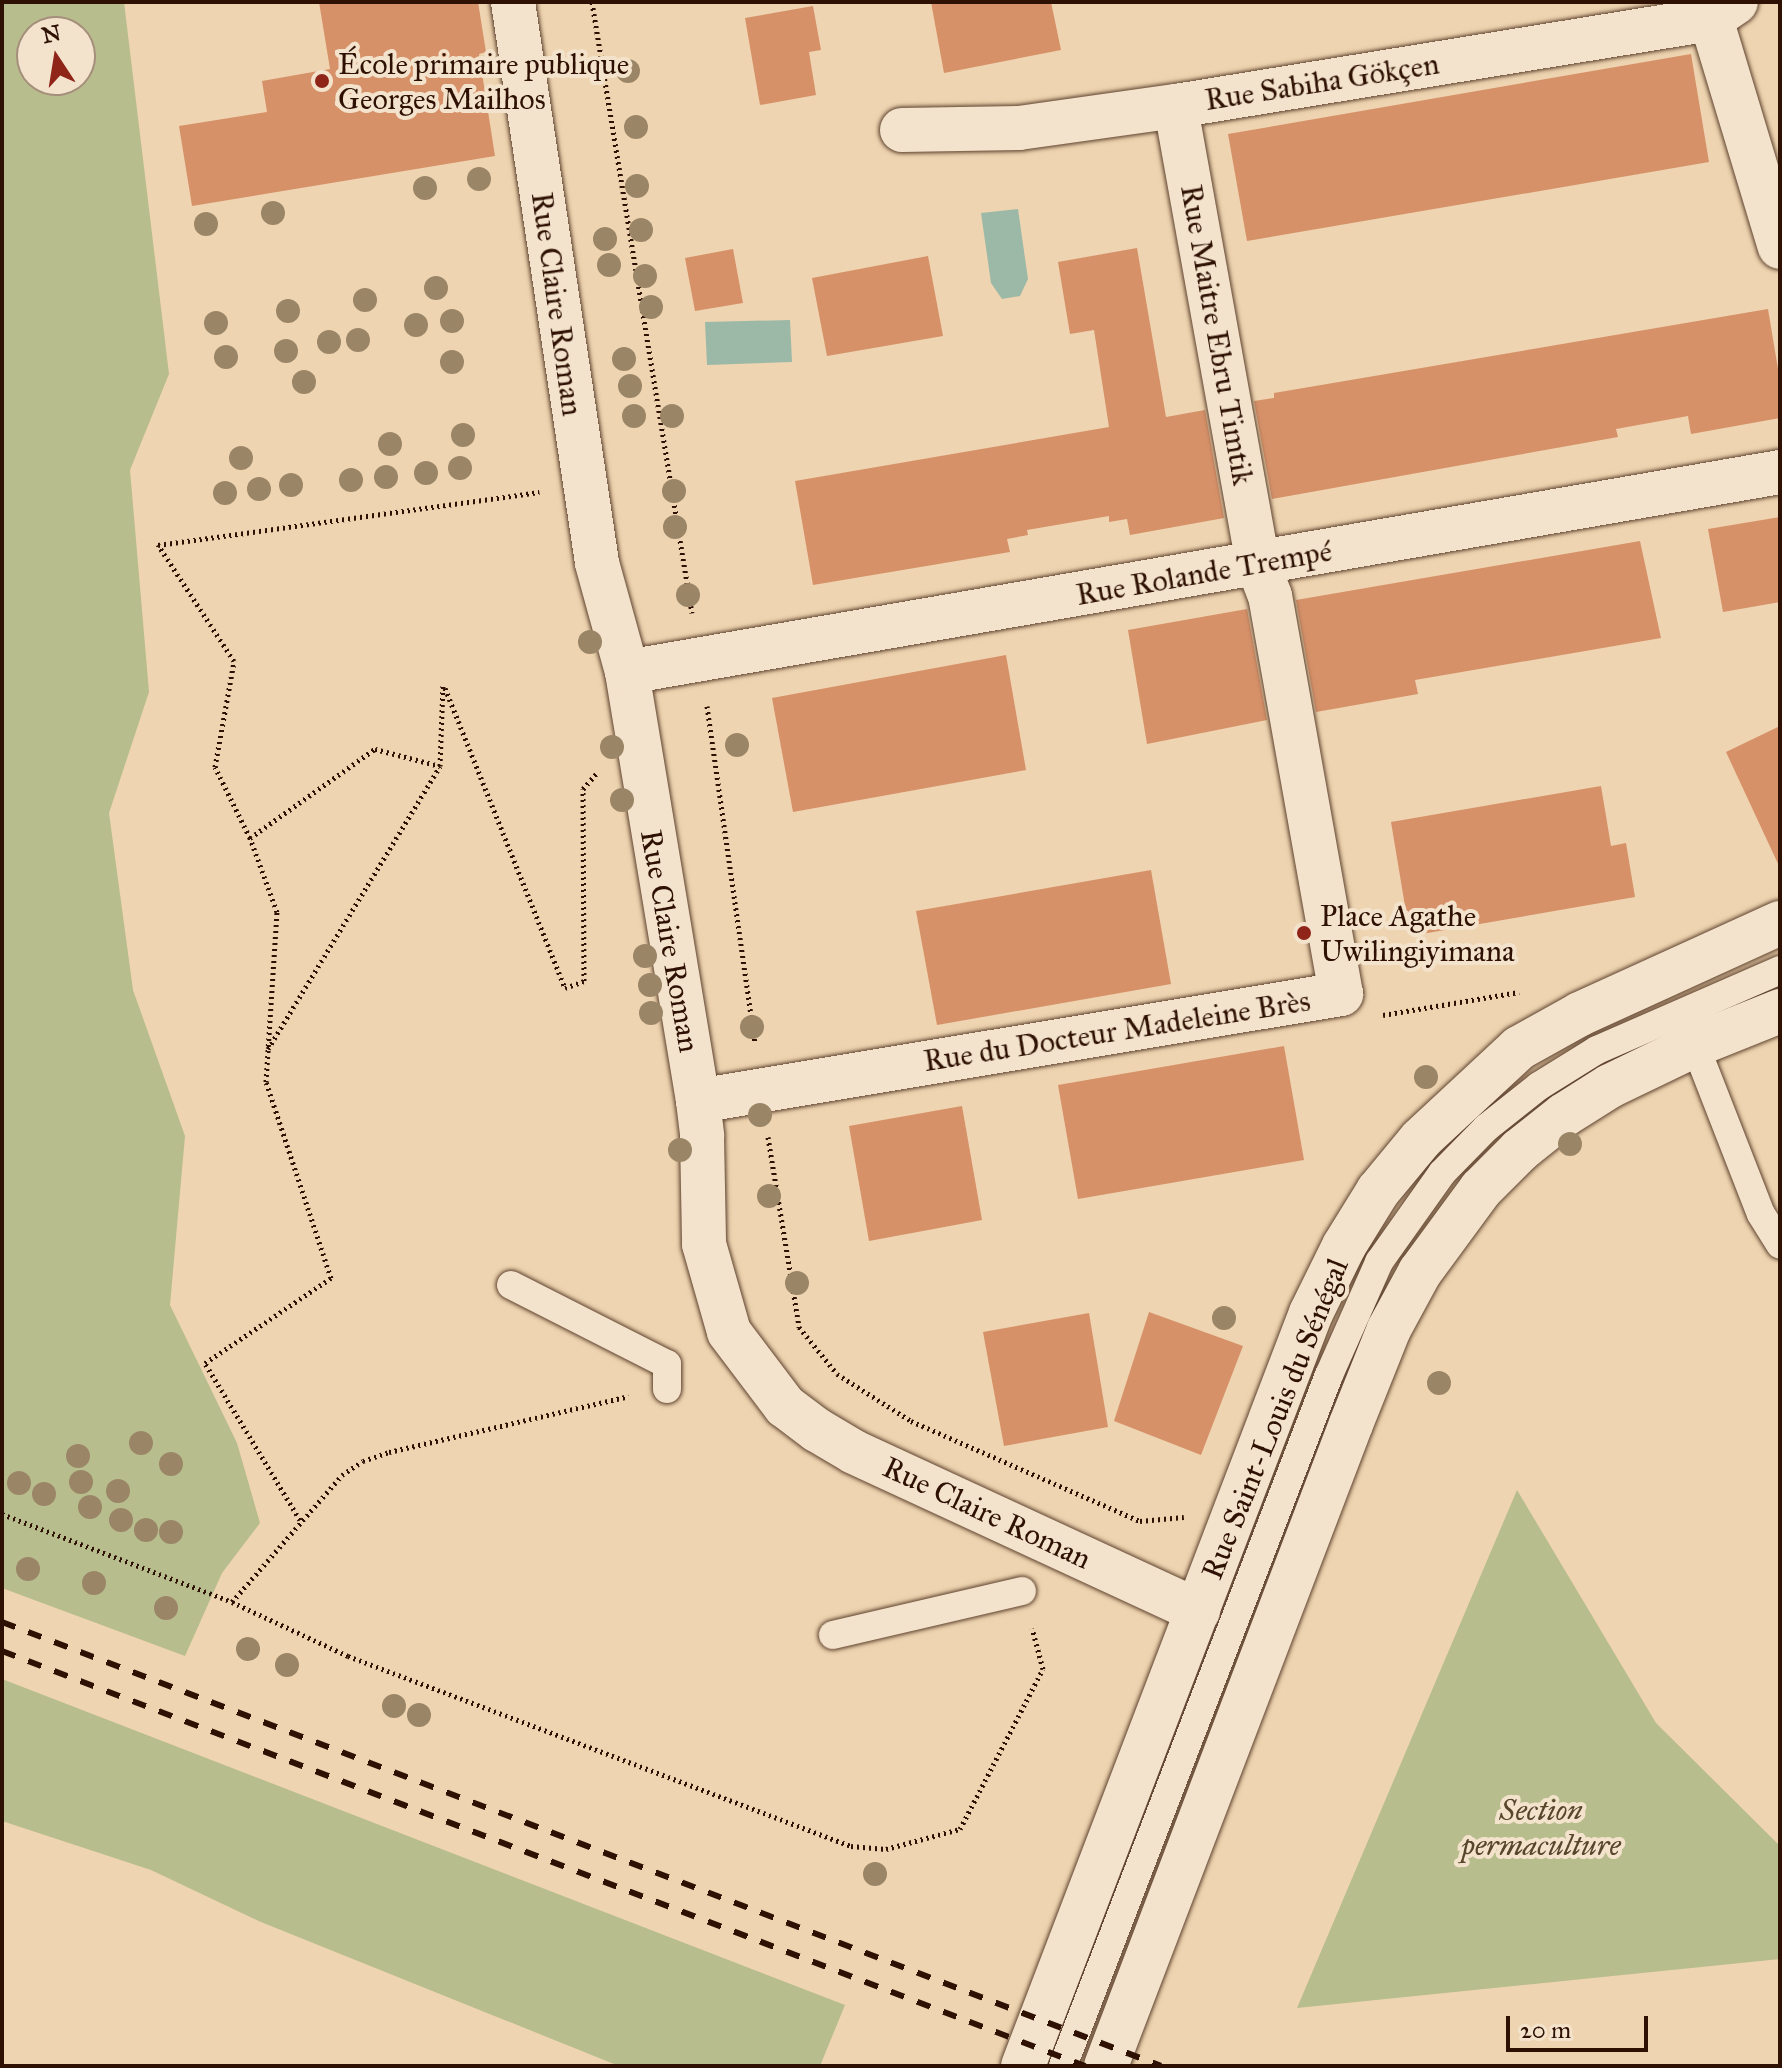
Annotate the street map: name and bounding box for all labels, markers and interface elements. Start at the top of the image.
north arrow [16,16,96,96]
text: N [39,19,63,49]
place label: École primaire publique Georges Mailhos [338,46,629,116]
street label: Rue Sabiha Gökçen [1202,46,1442,118]
marker: École primaire publique Georges Mailhos [313,72,331,90]
street label: Rue Maitre Ebru Timtik [1173,182,1261,488]
street label: Rue Claire Roman [523,190,591,418]
street label: Rue Rolande Trempé [1073,533,1335,613]
street label: Rue Claire Roman [633,827,707,1055]
place label: Place Agathe Uwilingiyimana [1320,898,1515,968]
marker: Place Agathe Uwilingiyimana [1295,924,1313,942]
street label: Rue du Docteur Madeleine Brès [921,983,1313,1079]
street label: Rue Saint-Louis du Sénégal [1194,1253,1356,1585]
street label: Rue Claire Roman [877,1449,1097,1577]
park label: Section permaculture [1461,1792,1621,1862]
scale bar [1510,2000,1652,2050]
text: 20 m [1520,2015,1571,2045]

